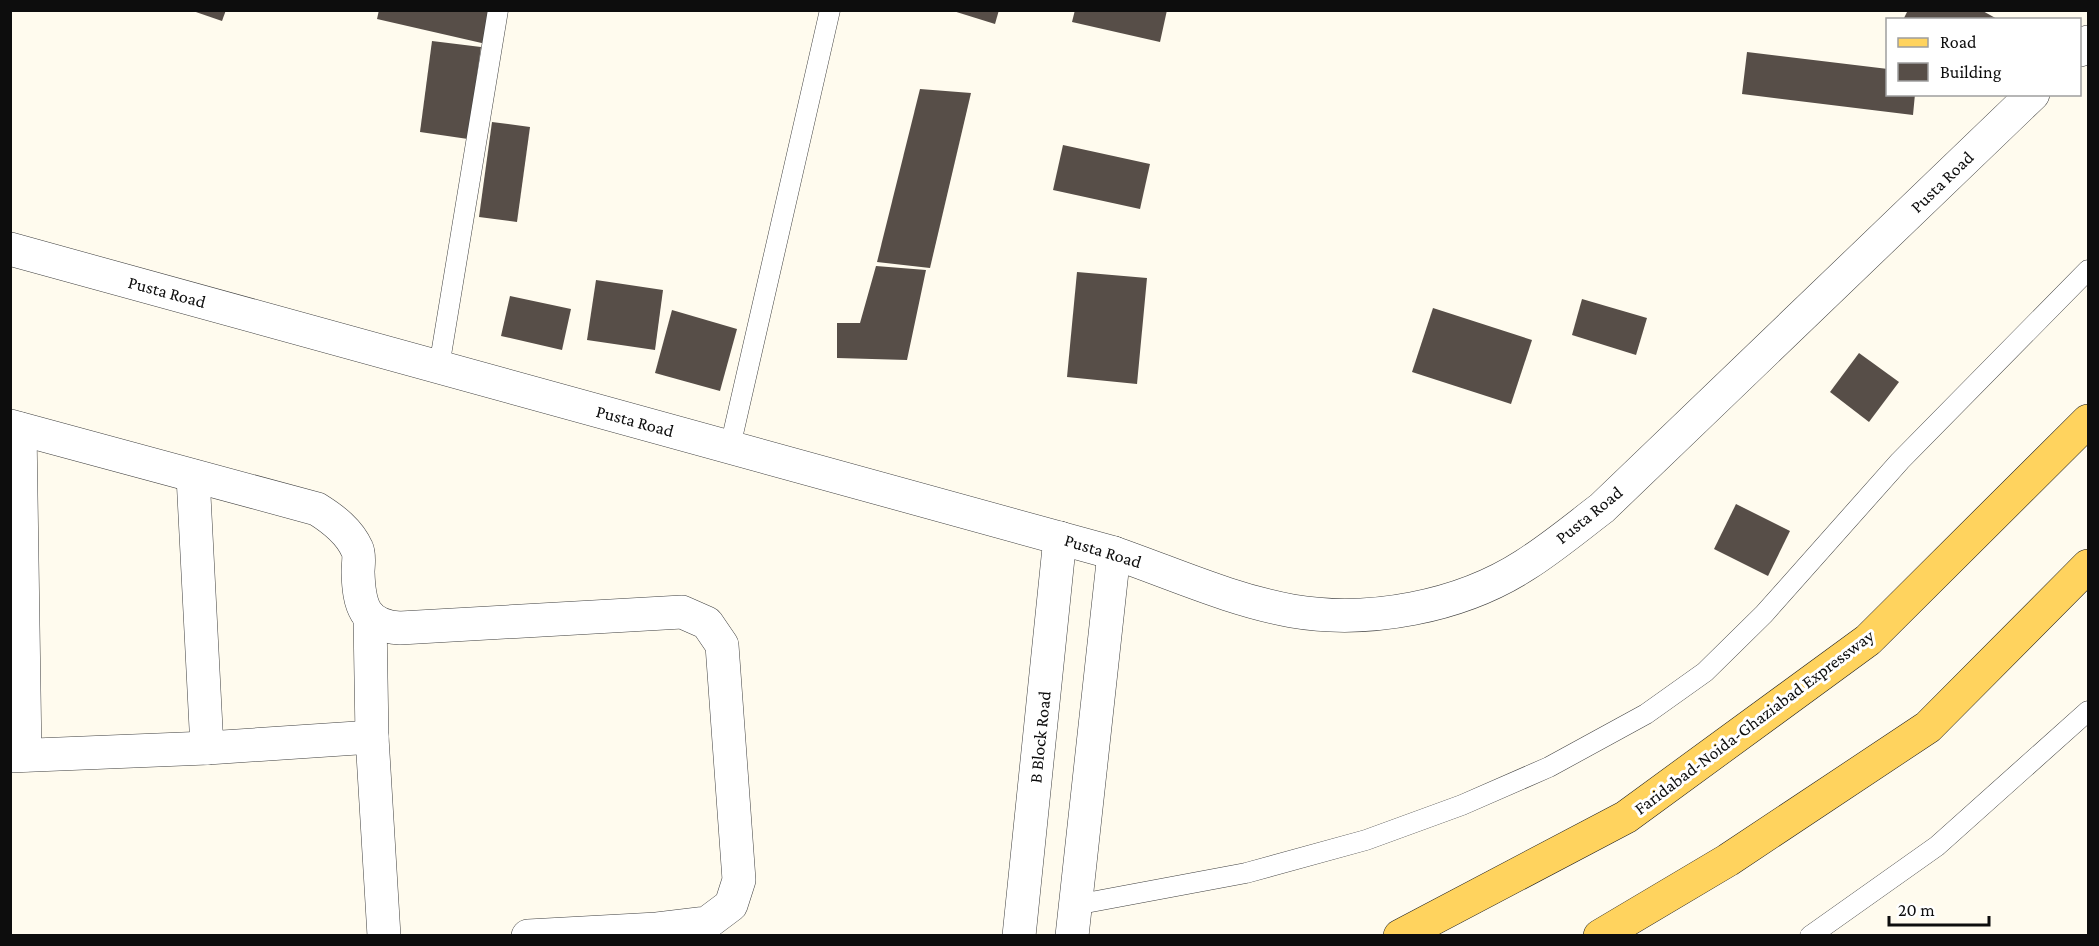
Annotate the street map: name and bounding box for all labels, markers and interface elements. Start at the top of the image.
legend [1886,18,2081,96]
text: Road [1940,32,1977,52]
text: Building [1940,62,2002,82]
street label: Pusta Road [1906,147,1978,217]
street label: Pusta Road [126,272,209,312]
street label: Pusta Road [594,401,677,441]
street label: Pusta Road [1552,482,1627,548]
street label: Pusta Road [1062,530,1145,572]
street label: Faridabad-Noida-Ghaziabad Expressway [1630,625,1878,819]
street label: B Block Road [1025,689,1055,784]
scale bar [1889,889,1990,927]
text: 20 m [1898,900,1935,920]

